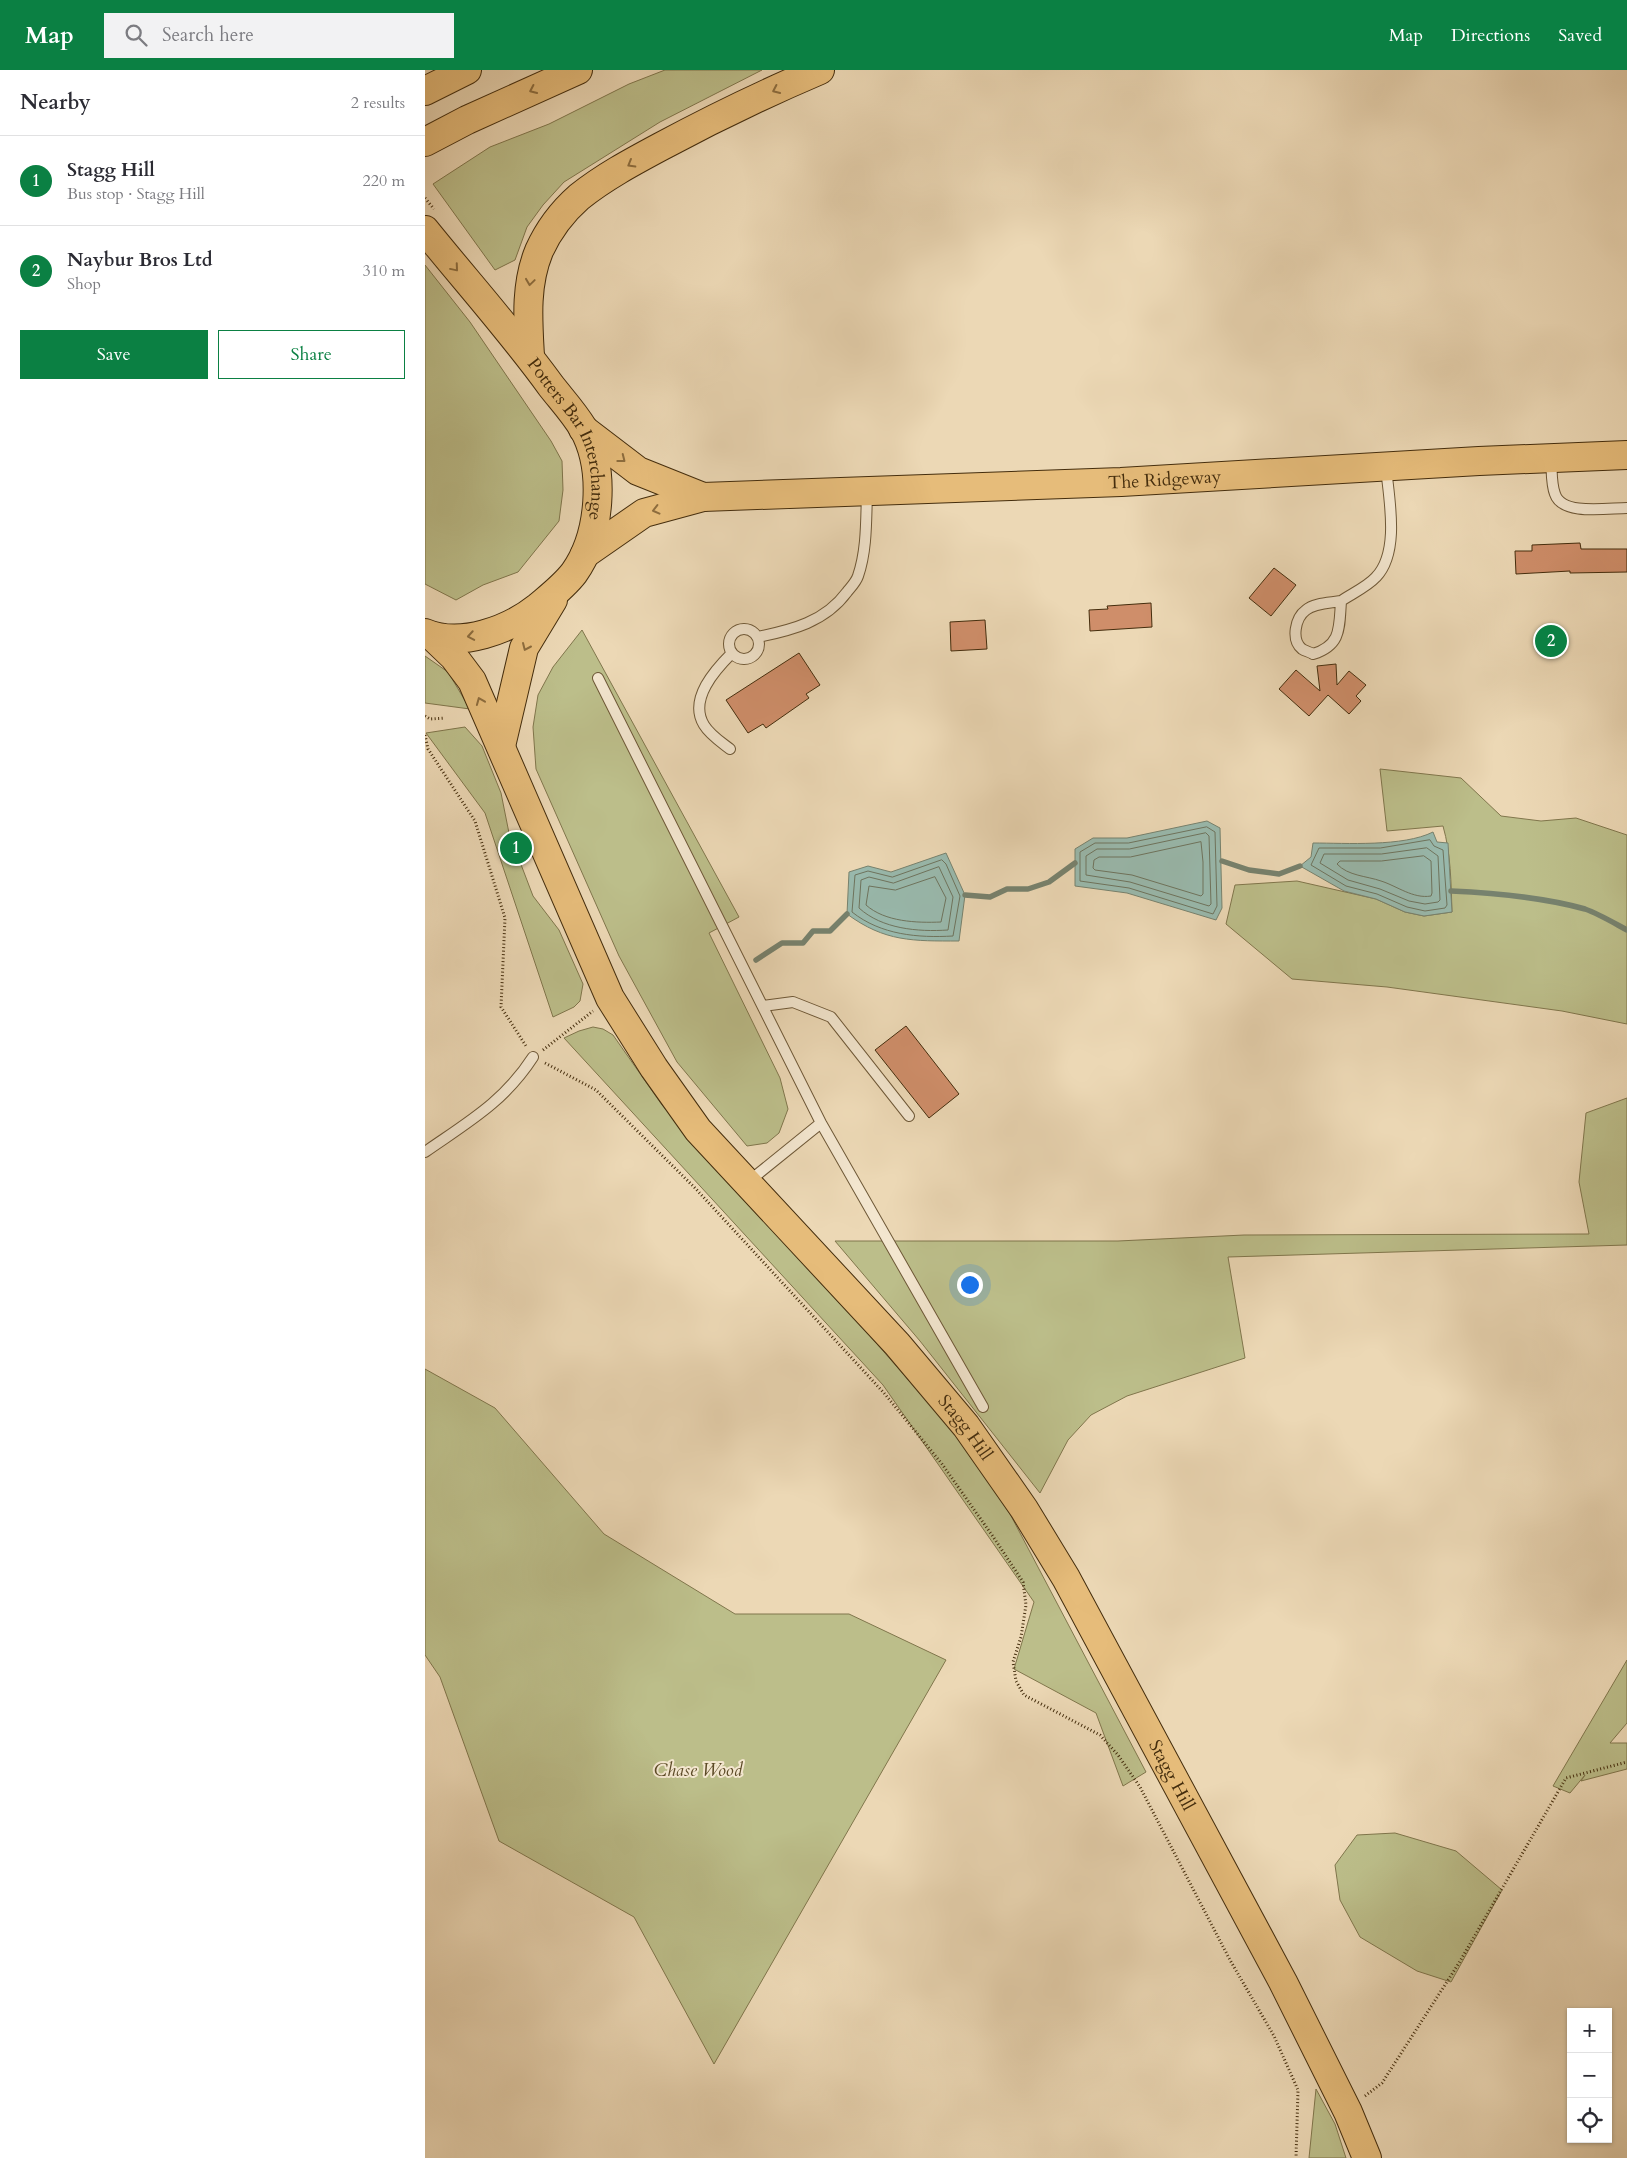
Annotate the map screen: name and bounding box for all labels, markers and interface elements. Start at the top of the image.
search box [104,13,454,58]
text: Map [25,19,74,52]
icon: search [122,21,150,49]
text: Search here [162,22,254,48]
text: Map [1389,23,1423,48]
text: Directions [1451,23,1530,48]
text: Saved [1558,23,1602,48]
one-way arrow [529,83,538,94]
one-way arrow [772,84,781,94]
text: Nearby [20,88,91,117]
text: 2 results [351,92,405,114]
text: Stagg Hill [67,157,155,183]
one-way arrow [628,157,637,167]
text: 1 [32,170,40,192]
text: 220 m [363,170,405,192]
text: Bus stop · Stagg Hill [67,183,205,205]
text: Naybur Bros Ltd [67,247,213,273]
text: 2 [32,260,40,282]
text: 310 m [363,260,405,282]
one-way arrow [450,262,459,271]
text: Shop [67,273,101,295]
one-way arrow [525,279,536,287]
button: Save [20,330,208,379]
button: Share [218,330,405,379]
street label: Potters Bar Interchange [522,352,610,522]
one-way arrow [616,453,625,461]
street label: The Ridgeway [1108,464,1222,495]
one-way arrow [652,504,660,514]
pin: 2 [1535,622,1567,660]
one-way arrow [466,631,475,641]
one-way arrow [521,642,532,651]
one-way arrow [476,697,487,706]
pin: 1 [500,829,532,867]
your location [957,1272,983,1298]
street label: Stagg Hill [932,1389,999,1466]
street label: Stagg Hill [1143,1735,1201,1815]
park label: Chase Wood [654,1758,744,1783]
map controls [1567,2008,1612,2143]
button: + [1567,2008,1612,2053]
button: − [1567,2053,1612,2098]
button: locate [1567,2098,1612,2143]

